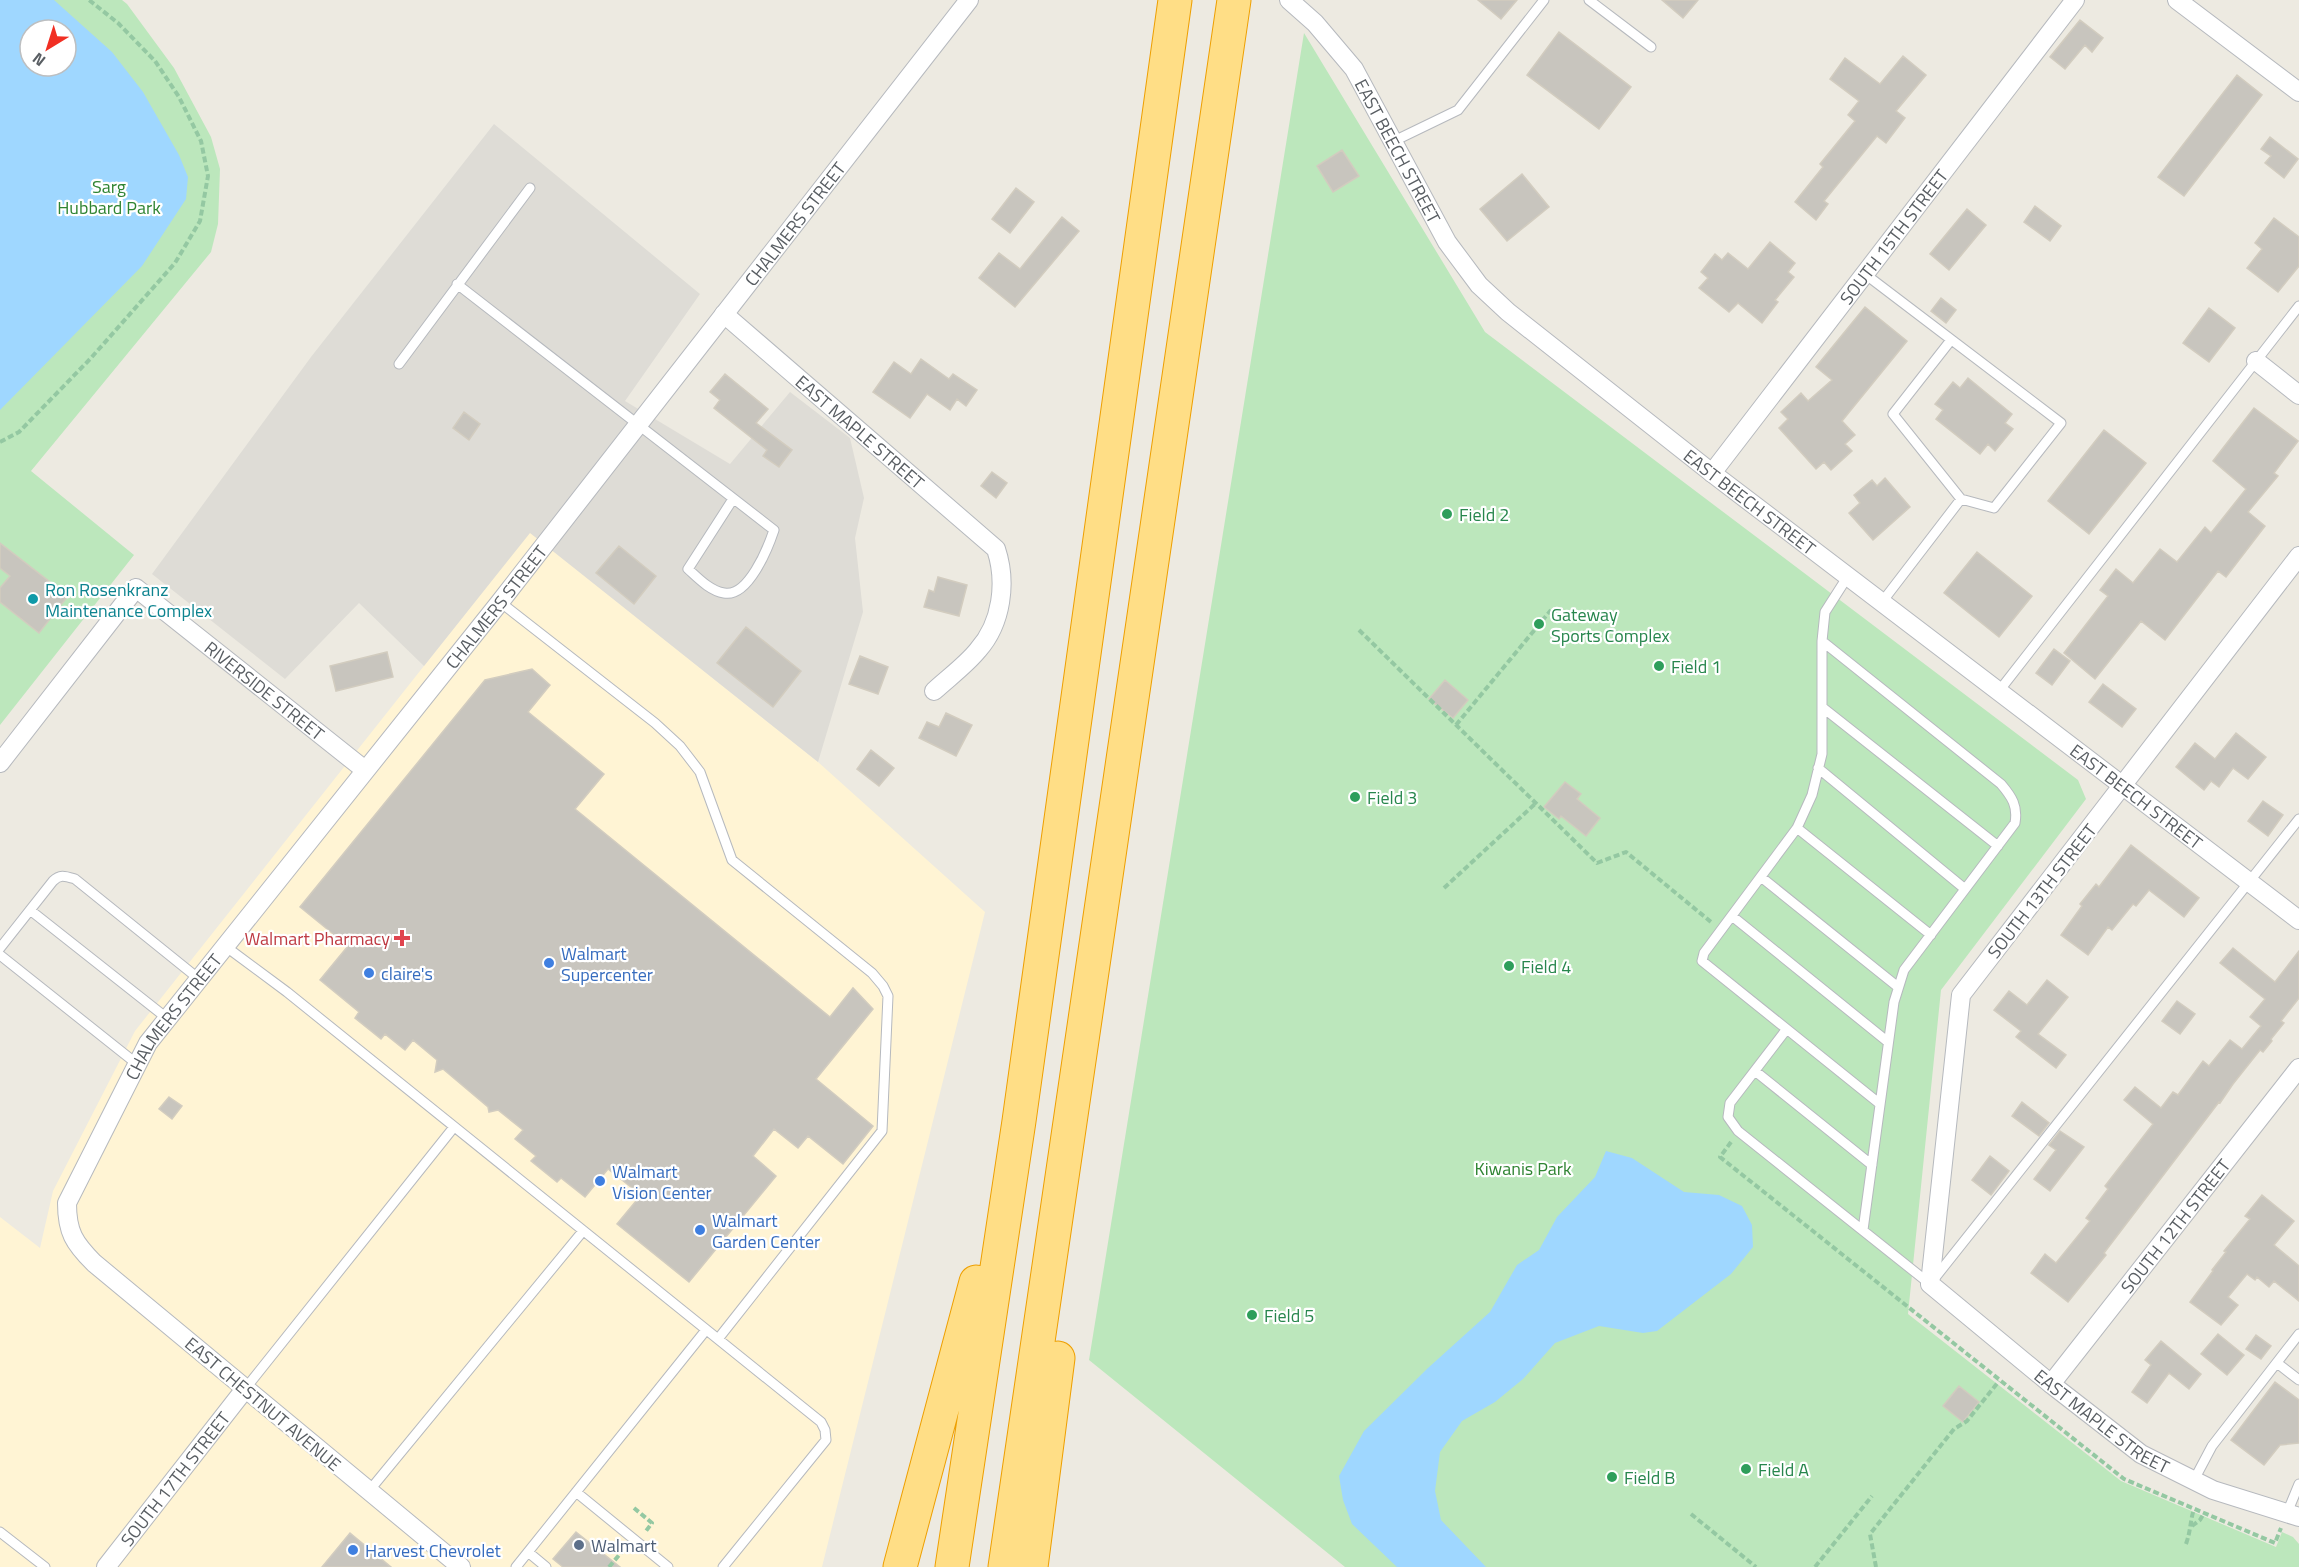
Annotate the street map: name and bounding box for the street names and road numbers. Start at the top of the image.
street label: EAST BEECH STREET [1348,74,1448,228]
street label: CHALMERS STREET [738,155,852,292]
street label: SOUTH 15TH STREET [1833,163,1954,310]
street label: EAST MAPLE STREET [790,368,931,495]
street label: EAST BEECH STREET [1678,442,1822,561]
street label: CHALMERS STREET [438,539,553,674]
street label: RIVERSIDE STREET [199,634,331,747]
street label: EAST BEECH STREET [2064,737,2209,856]
street label: SOUTH 13TH STREET [1981,818,2104,964]
street label: CHALMERS STREET [118,947,228,1084]
street label: SOUTH 12TH STREET [2114,1152,2237,1299]
street label: EAST CHESTNUT AVENUE [179,1331,347,1477]
street label: EAST MAPLE STREET [2029,1362,2175,1480]
street label: SOUTH 17TH STREET [114,1405,236,1552]

